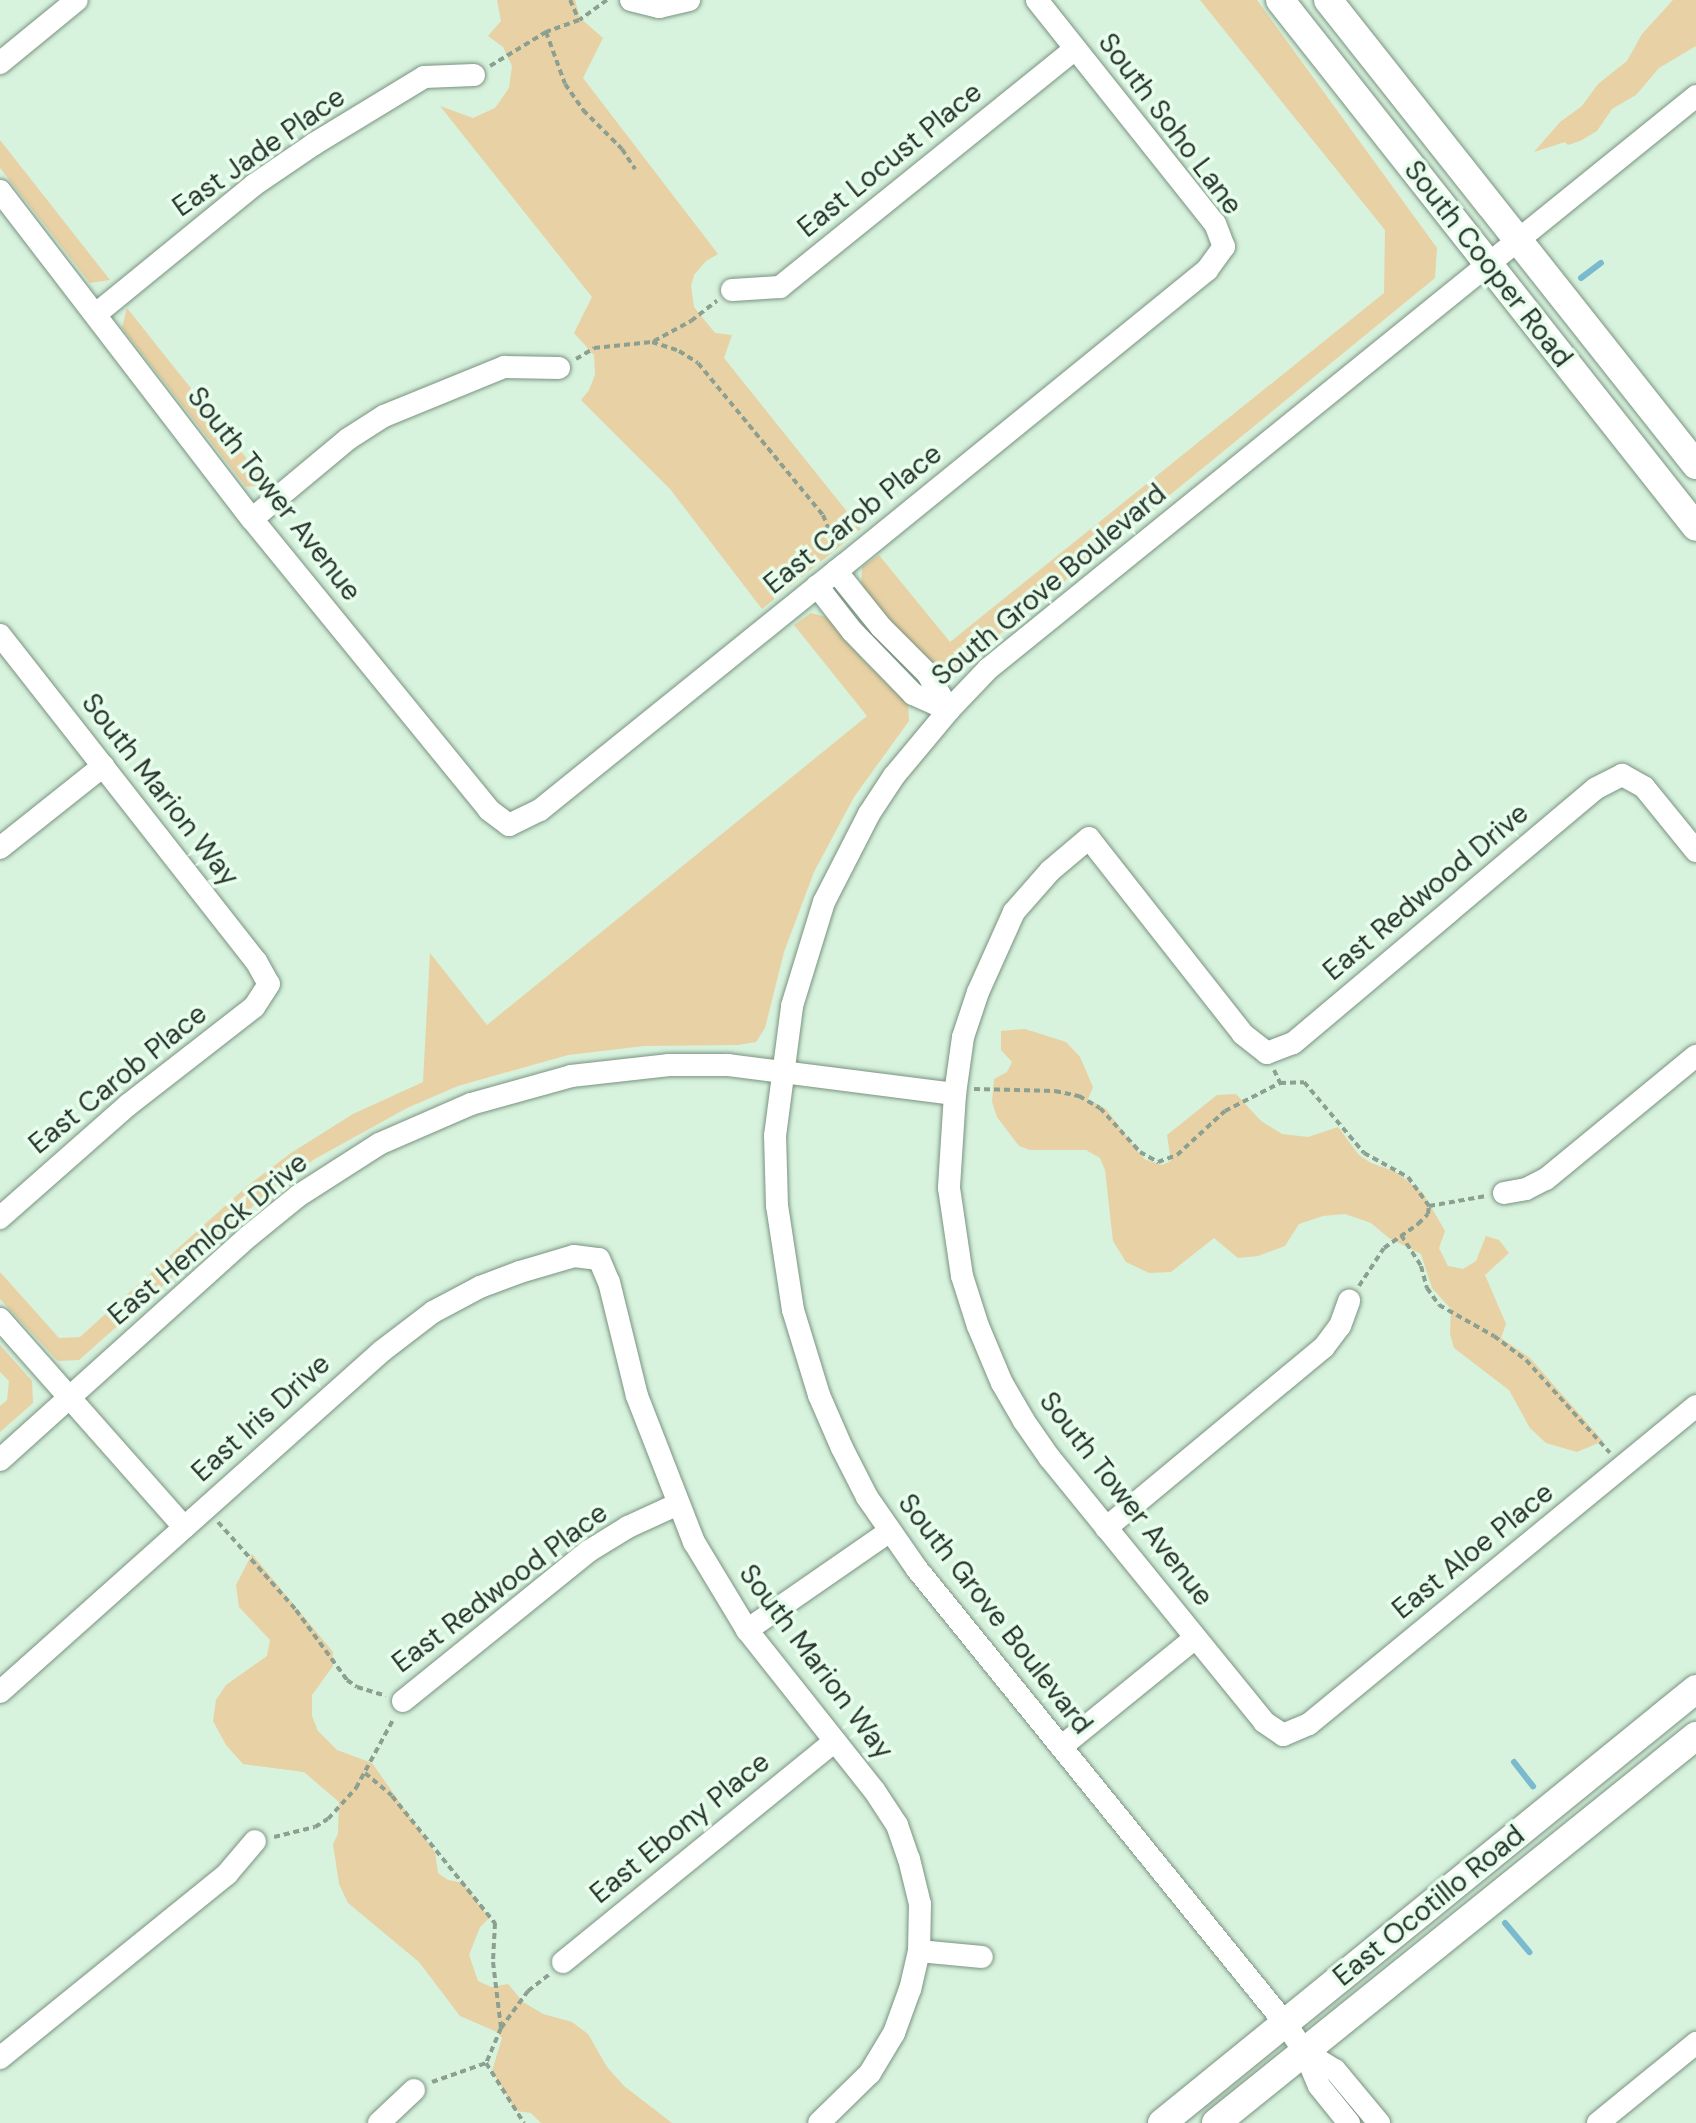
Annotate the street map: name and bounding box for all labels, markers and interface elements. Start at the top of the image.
street label: South Soho Lane [1091,27,1249,221]
street label: East Locust Place [791,75,989,245]
street label: East Jade Place [166,80,352,224]
street label: South Cooper Road [1397,154,1579,374]
street label: South Tower Avenue [180,380,368,608]
street label: East Carob Place [757,437,949,601]
street label: South Grove Boulevard [925,477,1173,693]
street label: South Marion Way [74,687,246,893]
street label: East Redwood Drive [1317,796,1535,988]
street label: East Carob Place [22,997,214,1161]
street label: East Hemlock Drive [102,1146,314,1332]
street label: East Iris Drive [185,1347,337,1489]
street label: South Tower Avenue [1032,1385,1220,1613]
street label: East Aloe Place [1386,1476,1560,1626]
street label: South Grove Boulevard [891,1487,1099,1741]
street label: East Redwood Place [386,1496,614,1680]
street label: South Marion Way [732,1558,900,1766]
street label: East Ebony Place [583,1745,777,1911]
street label: East Ocotillo Road [1327,1819,1531,1993]

